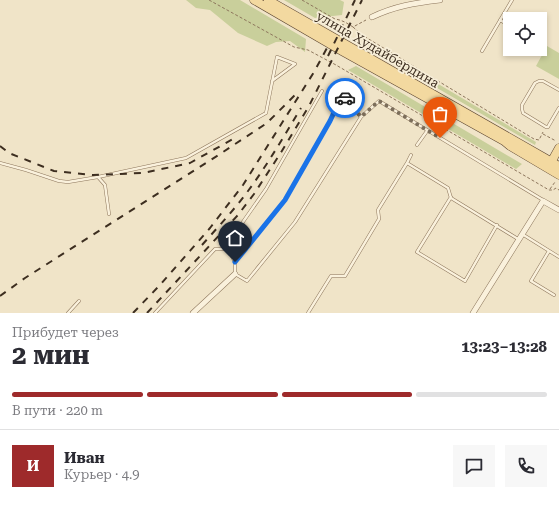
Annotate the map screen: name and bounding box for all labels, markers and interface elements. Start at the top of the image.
street label: улица Худайбердина [314,8,442,91]
map controls [503,12,547,56]
button: locate [503,12,547,56]
courier [325,78,365,118]
icon: car [334,87,356,109]
pin [423,97,457,138]
icon: bag [429,103,451,125]
pin [218,221,252,262]
icon: home [224,227,246,249]
text: Прибудет через [12,325,119,340]
text: 13:23–13:28 [461,338,547,356]
text: 2 мин [12,340,90,370]
text: В пути · 220 m [12,403,103,418]
button: chat [453,445,495,487]
button: phone [505,445,547,487]
text: Иван [64,449,105,467]
text: И [27,457,39,475]
text: Курьер · 4.9 [64,467,140,482]

